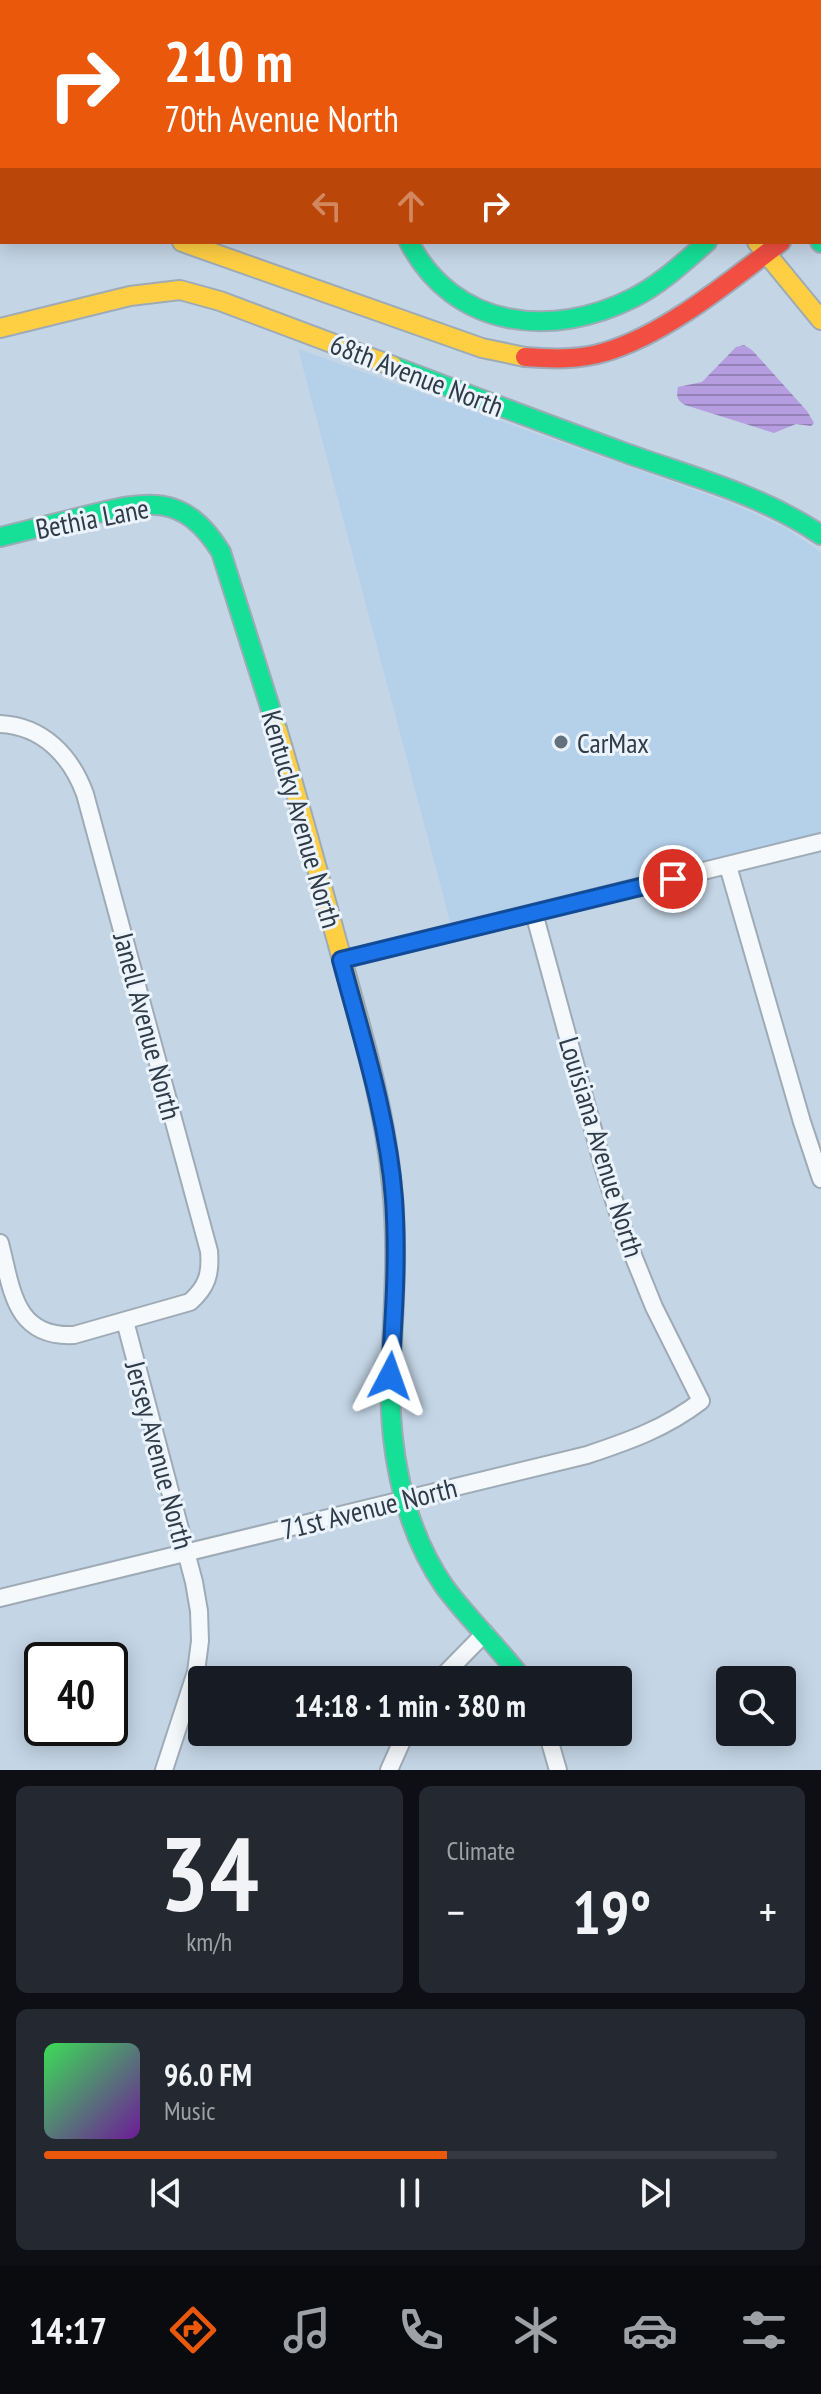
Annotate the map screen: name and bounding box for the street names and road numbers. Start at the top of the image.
street label: 68th Avenue North [325,325,509,425]
street label: Bethia Lane [32,489,152,547]
street label: Kentucky Avenue North [253,706,351,932]
street label: Janell Avenue North [105,927,191,1124]
street label: Louisiana Avenue North [551,1032,653,1262]
street label: Jersey Avenue North [117,1356,203,1553]
street label: 71st Avenue North [277,1468,461,1548]

